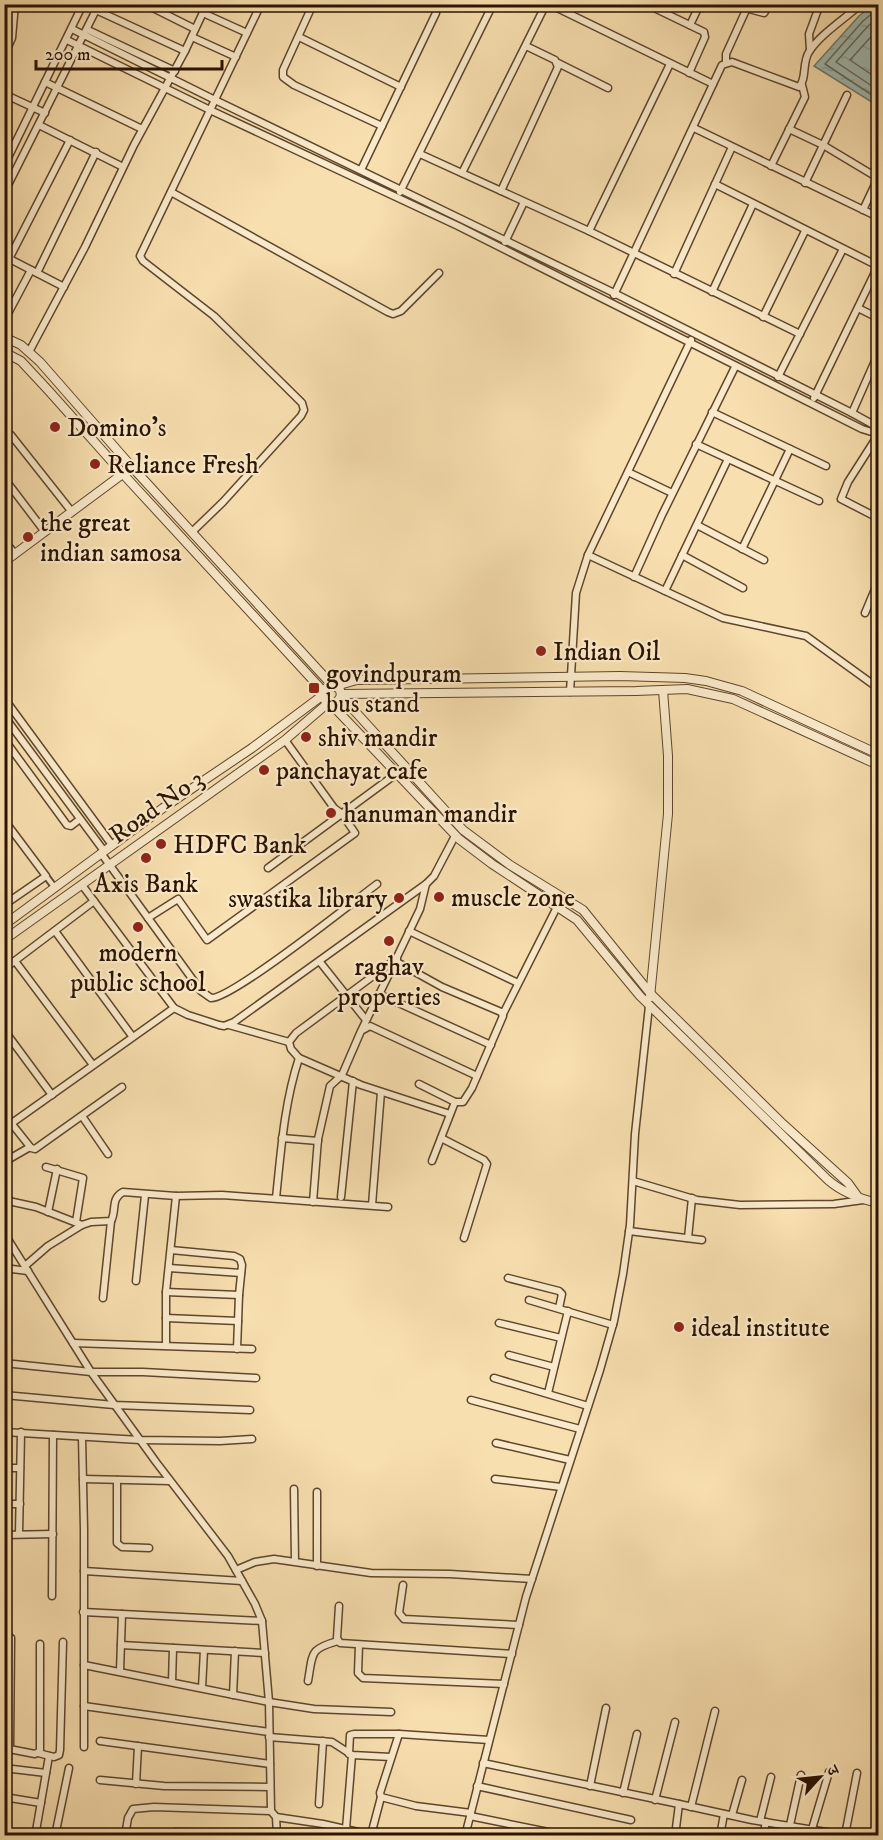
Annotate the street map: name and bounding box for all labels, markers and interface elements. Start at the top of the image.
scale bar [36,33,222,71]
text: 200 m [45,44,91,66]
place label: Domino's [67,412,166,445]
marker: Domino's [48,420,62,434]
place label: Reliance Fresh [107,449,259,482]
marker: Reliance Fresh [88,457,102,471]
place label: the great indian samosa [40,507,182,570]
marker: the great indian samosa [21,530,35,544]
place label: Indian Oil [553,636,660,669]
marker: Indian Oil [534,644,548,658]
place label: govindpuram bus stand [326,658,462,721]
marker: govindpuram bus stand [307,681,321,695]
place label: shiv mandir [318,722,438,755]
marker: shiv mandir [299,730,313,744]
place label: panchayat cafe [275,755,428,788]
street label: Road No 3 [103,763,211,852]
marker: panchayat cafe [257,763,271,777]
place label: hanuman mandir [343,798,517,831]
marker: hanuman mandir [324,806,338,820]
place label: HDFC Bank [173,829,307,862]
marker: HDFC Bank [154,837,168,851]
marker: Axis Bank [139,851,153,865]
place label: Axis Bank [94,868,198,901]
place label: muscle zone [451,882,575,915]
place label: swastika library [228,883,388,916]
marker: muscle zone [432,890,446,904]
marker: swastika library [392,891,406,905]
marker: modern public school [131,920,145,934]
marker: raghav properties [382,934,396,948]
place label: modern public school [69,937,206,1000]
place label: raghav properties [336,951,441,1014]
place label: ideal institute [691,1312,830,1345]
marker: ideal institute [672,1320,686,1334]
north arrow [790,1747,850,1807]
text: उ [821,1762,844,1780]

